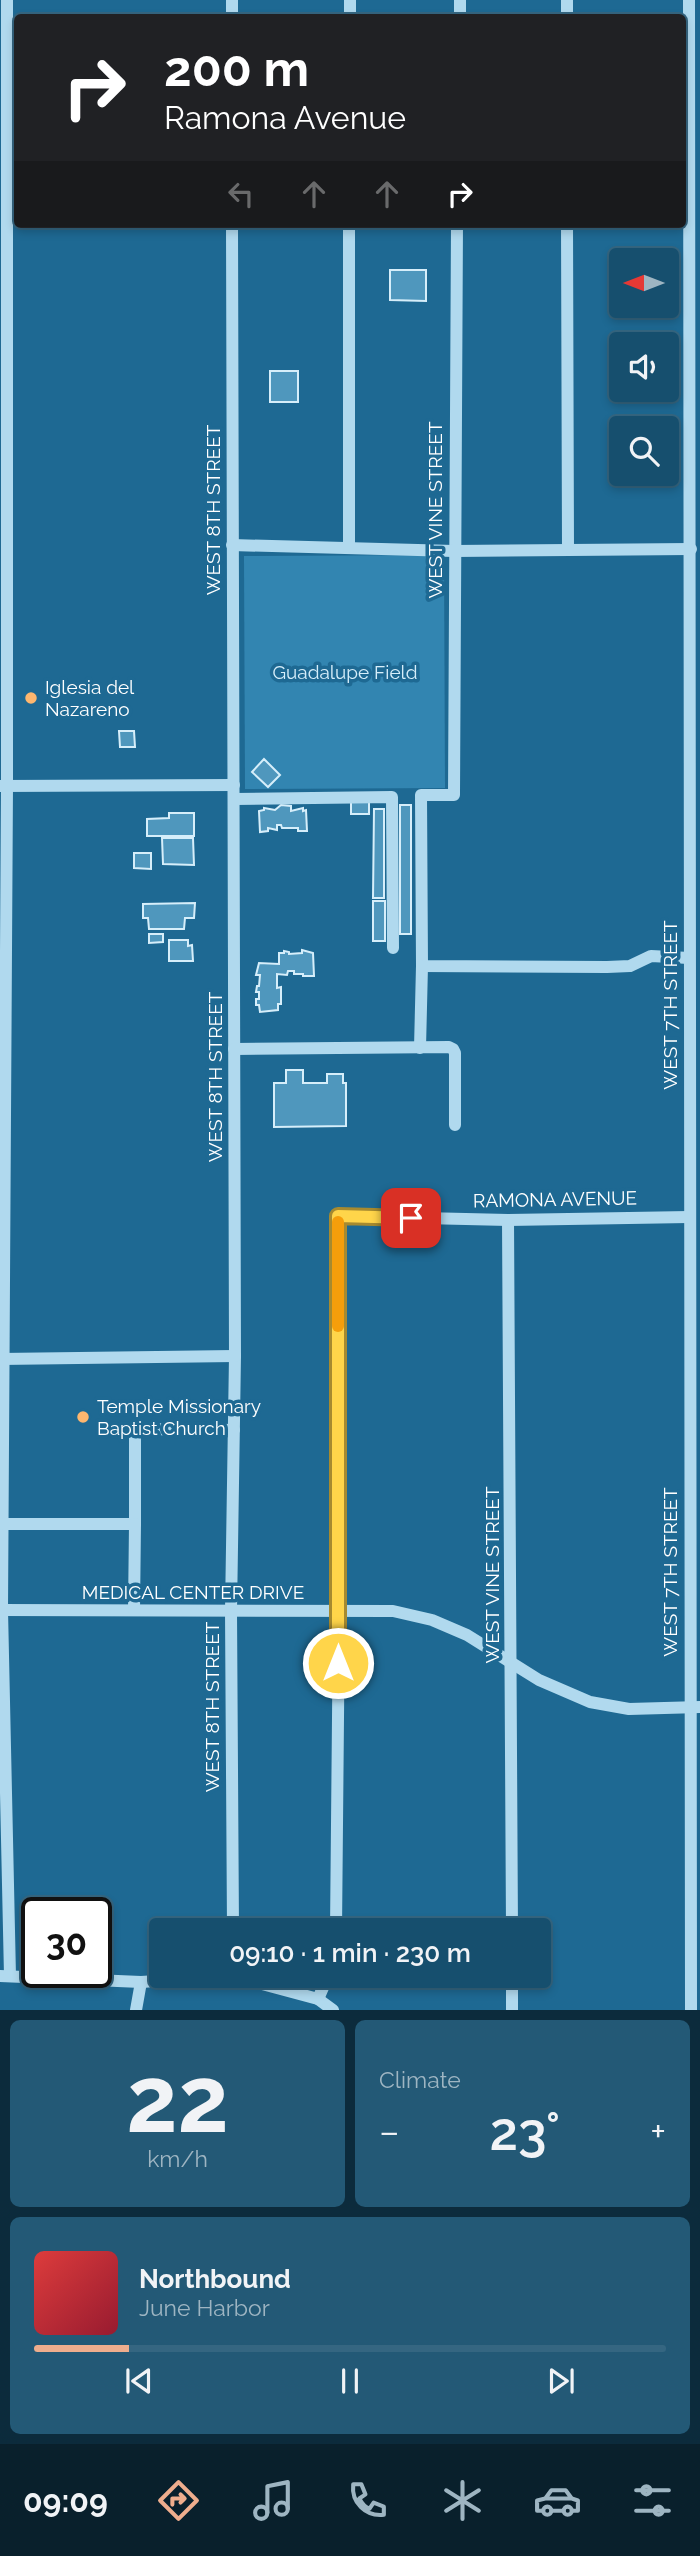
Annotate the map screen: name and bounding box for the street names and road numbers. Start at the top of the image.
street label: WEST VINE STREET [424,421,446,599]
street label: WEST 8TH STREET [202,424,224,595]
street label: WEST 7TH STREET [659,920,681,1090]
street label: WEST 8TH STREET [204,991,226,1162]
street label: RAMONA AVENUE [473,1187,637,1211]
street label: WEST VINE STREET [481,1486,503,1664]
street label: WEST 7TH STREET [659,1487,681,1657]
street label: MEDICAL CENTER DRIVE [82,1581,304,1603]
street label: WEST 8TH STREET [201,1621,223,1792]

